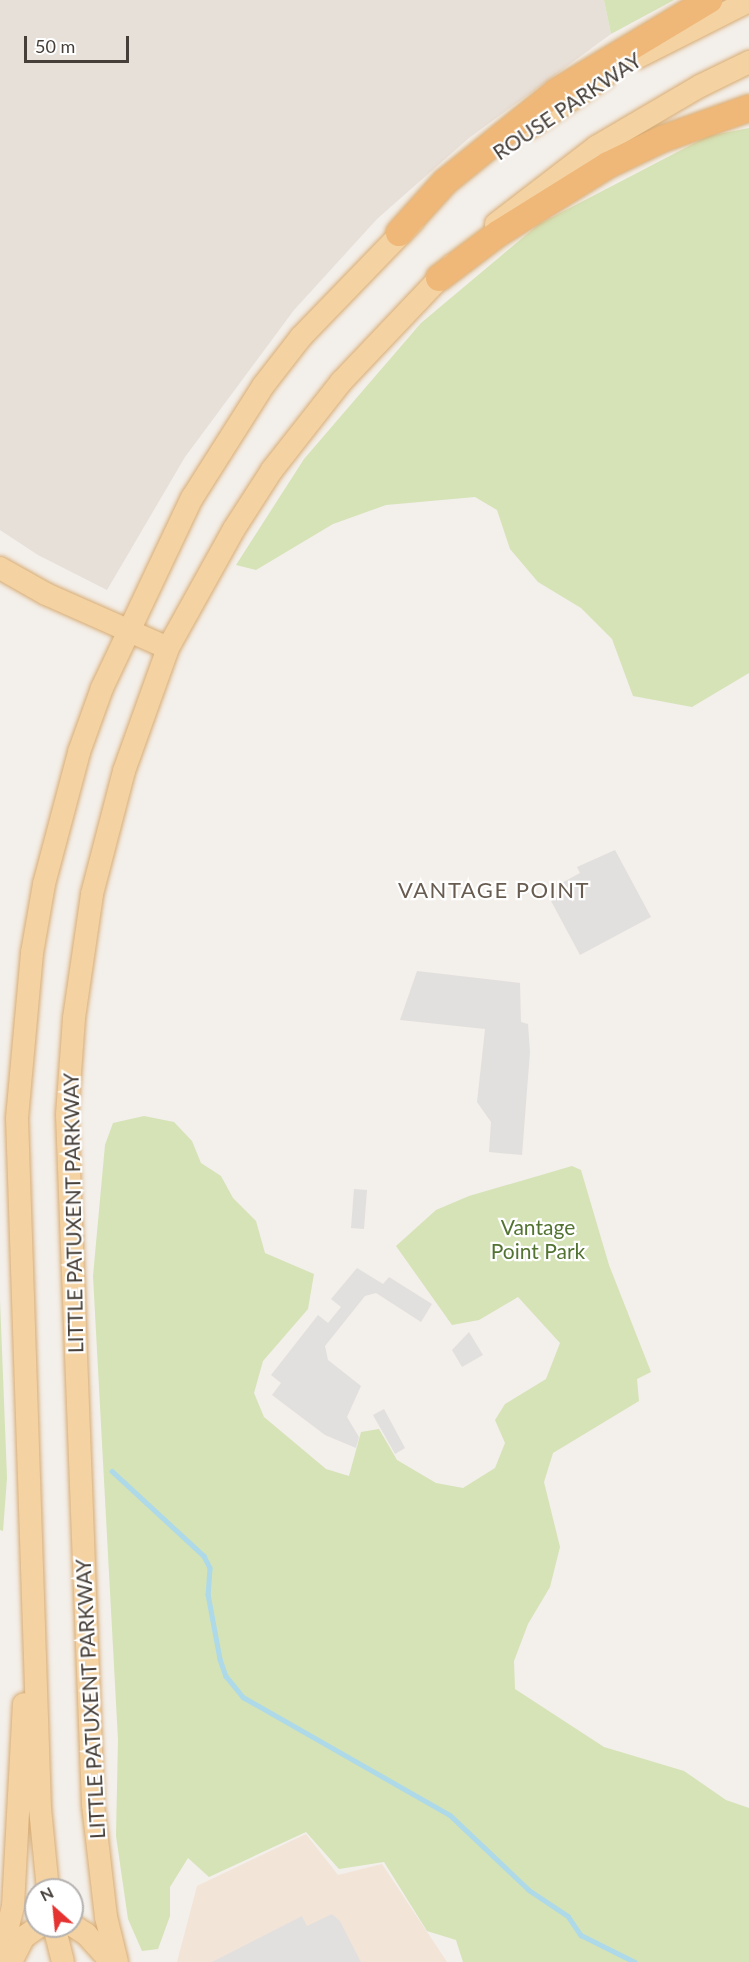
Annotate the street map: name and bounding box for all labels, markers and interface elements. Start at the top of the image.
scale bar [27,24,132,62]
text: 50 m [35,35,75,57]
street label: ROUSE PARKWAY [488,47,646,165]
district label: VANTAGE POINT [398,877,590,903]
street label: LITTLE PATUXENT PARKWAY [58,1072,88,1354]
park label: Vantage Point Park [491,1214,585,1264]
street label: LITTLE PATUXENT PARKWAY [70,1558,110,1840]
north arrow [24,1878,84,1938]
text: N [37,1882,56,1905]

